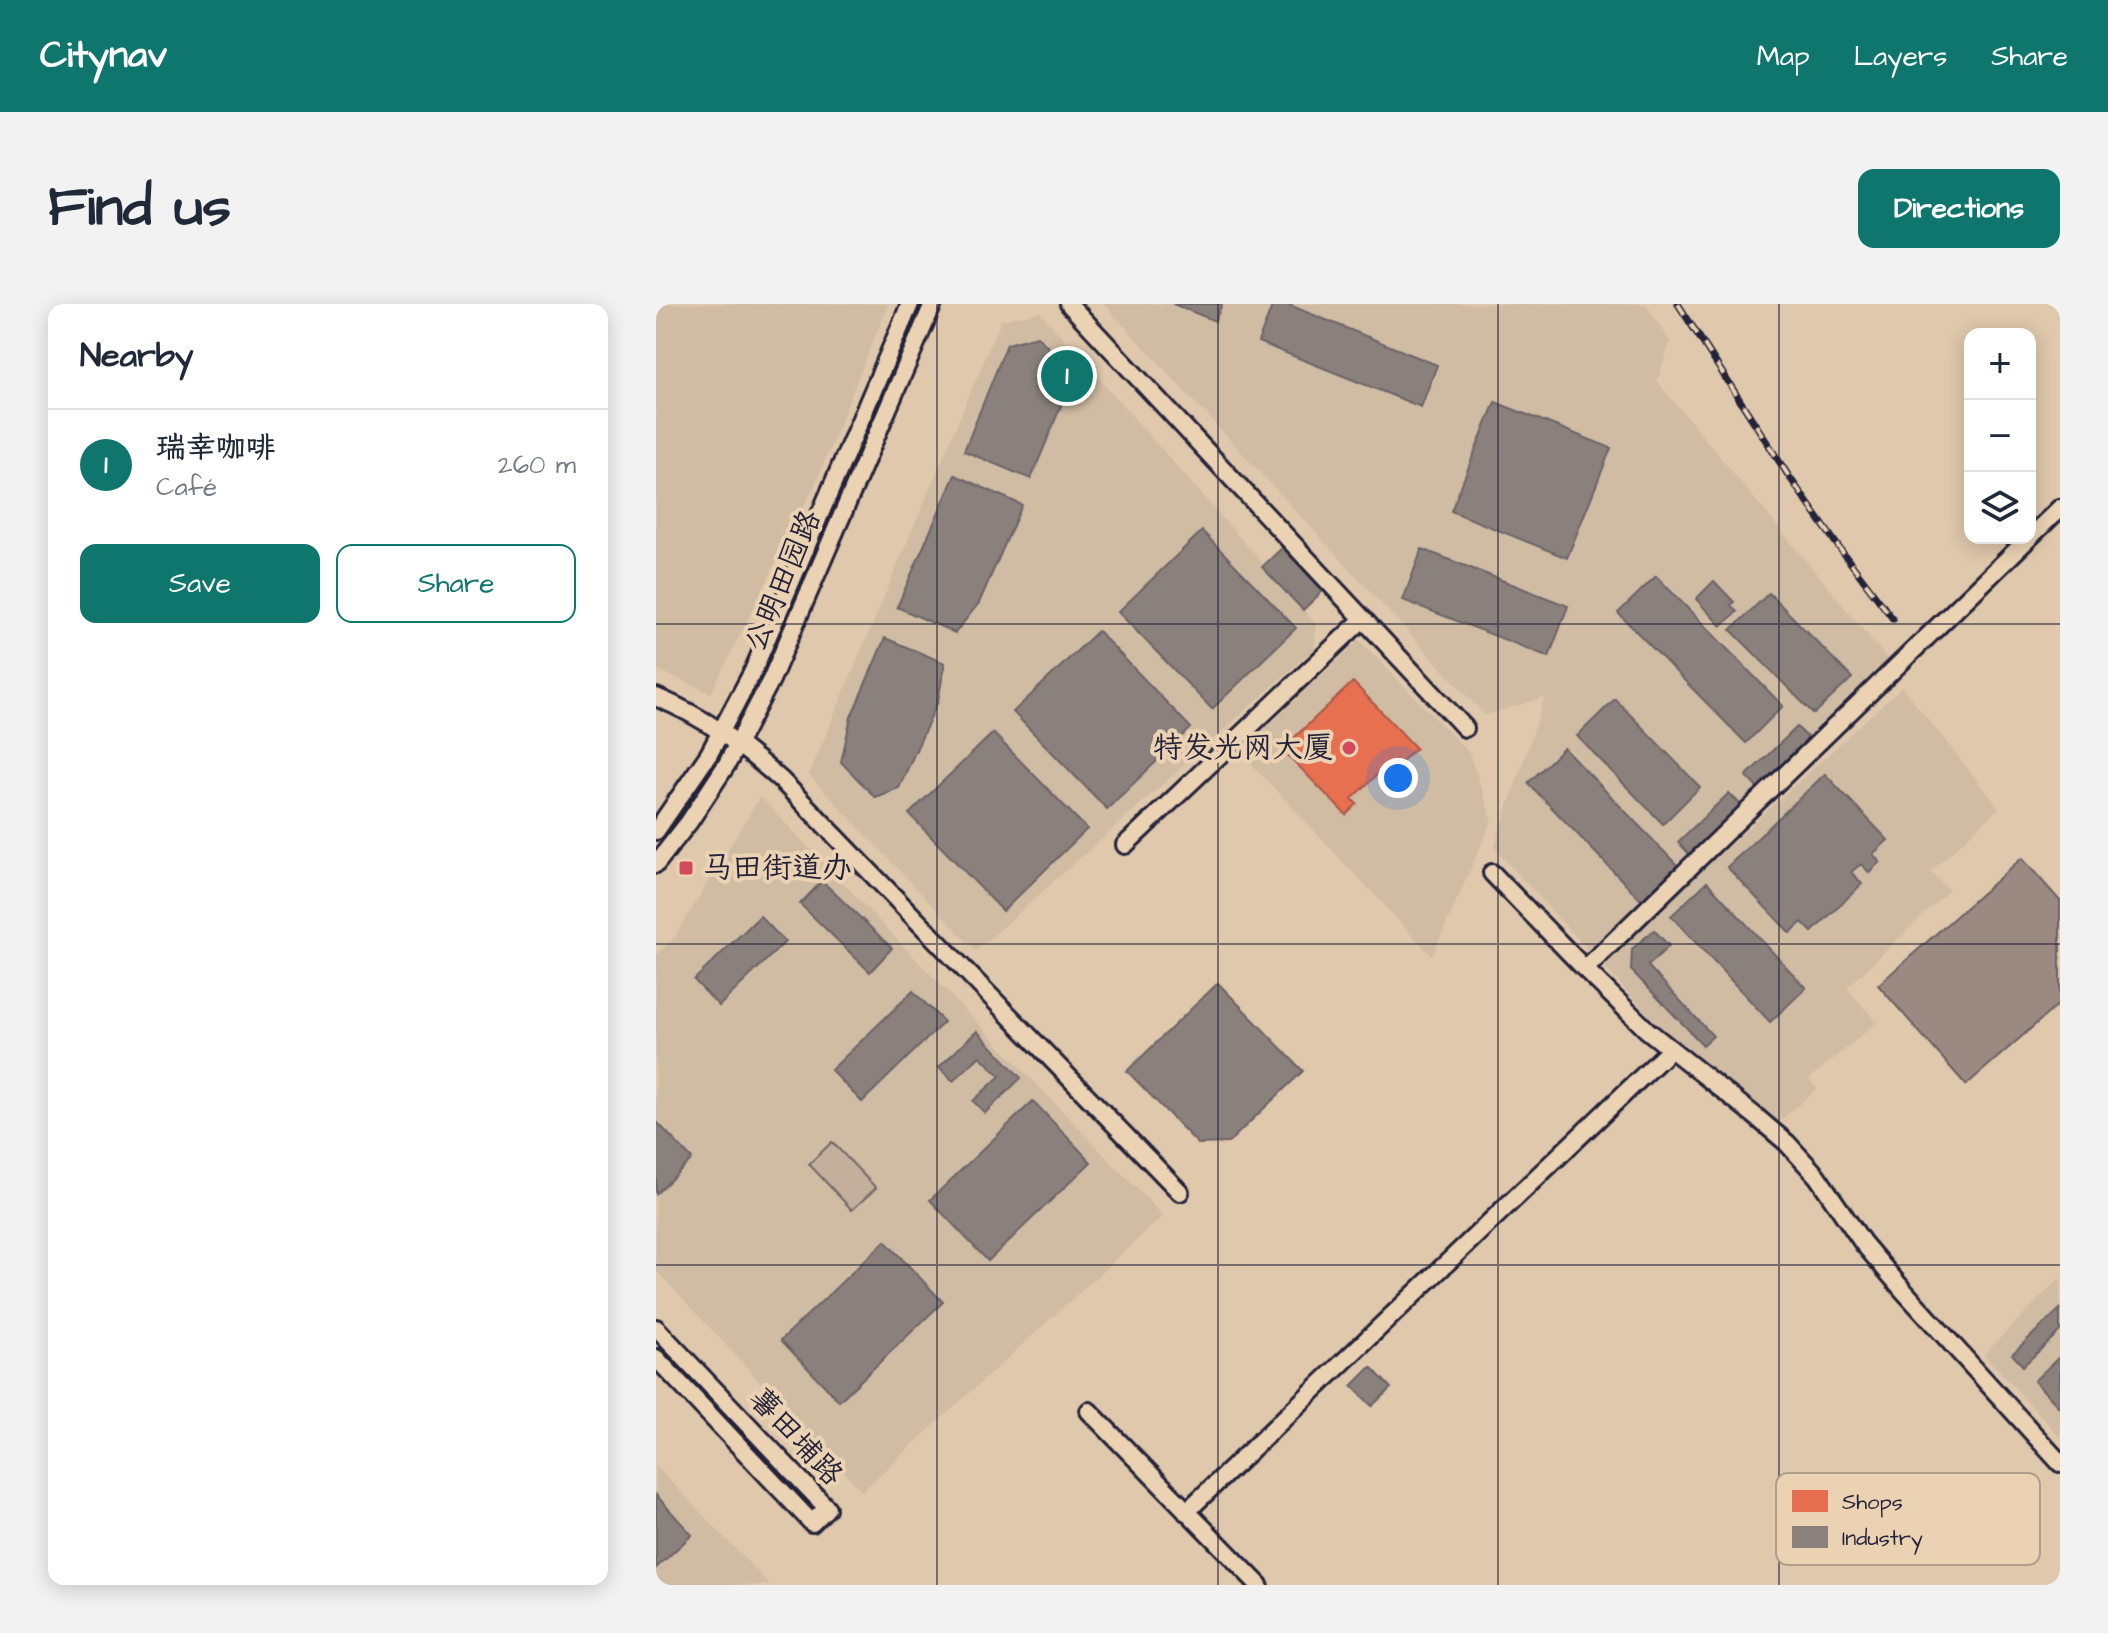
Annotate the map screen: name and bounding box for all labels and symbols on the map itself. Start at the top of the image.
pin: 1 [1041,346,1093,406]
street label: 公明田园路 [734,504,832,658]
place label: 特发光网大厦 [1153,727,1333,769]
marker: 特发光网大厦 [1340,739,1358,757]
your location [1378,758,1418,798]
place label: 马田街道办 [702,847,852,889]
marker: 马田街道办 [677,859,695,877]
street label: 薯田埔路 [740,1379,852,1495]
legend [1776,1473,2040,1565]
text: Shops [1842,1487,1903,1518]
text: Industry [1842,1523,1923,1555]

